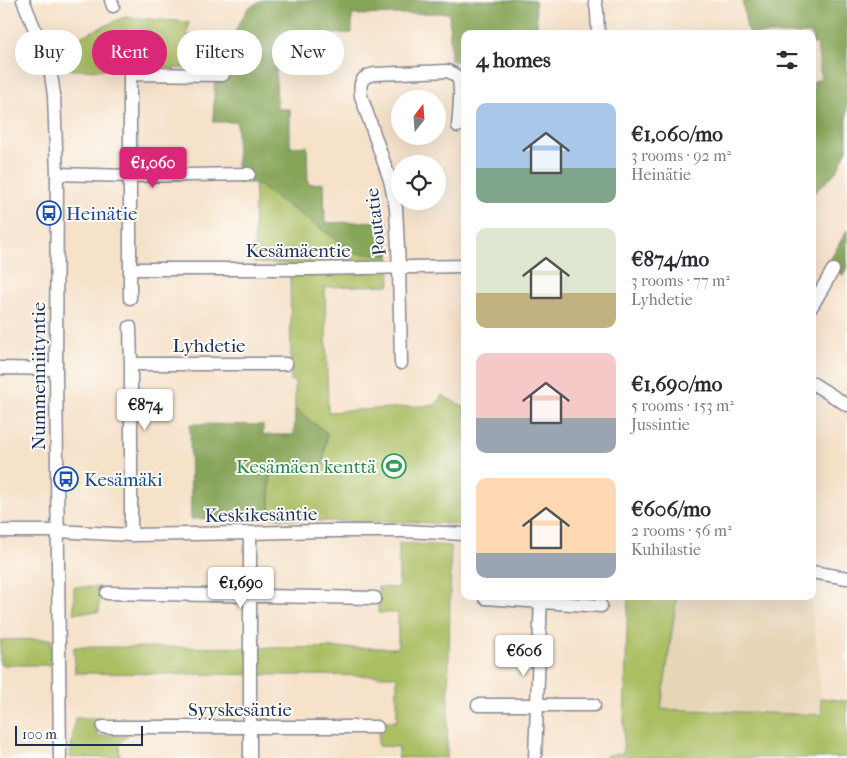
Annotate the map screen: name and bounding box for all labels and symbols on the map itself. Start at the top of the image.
north arrow [391,90,446,145]
pin: €1,060 [112,146,194,189]
street label: Poutatie [361,187,391,257]
bus stop icon: Heinätie [36,200,62,226]
place label: Heinätie [66,203,137,225]
street label: Kesämäentie [245,240,351,262]
street label: Nummenniityntie [28,302,50,450]
street label: Lyhdetie [172,335,246,357]
pin: €874 [115,388,175,431]
sports icon: Kesämäen kenttä [381,453,407,479]
place label: Kesämäen kenttä [236,456,376,478]
bus stop icon: Kesämäki [53,466,79,492]
place label: Kesämäki [84,469,163,491]
street label: Keskikesäntie [205,503,317,527]
pin: €1,690 [200,566,282,609]
pin: €606 [494,634,554,677]
street label: Syyskesäntie [188,699,292,721]
scale bar [15,723,142,746]

